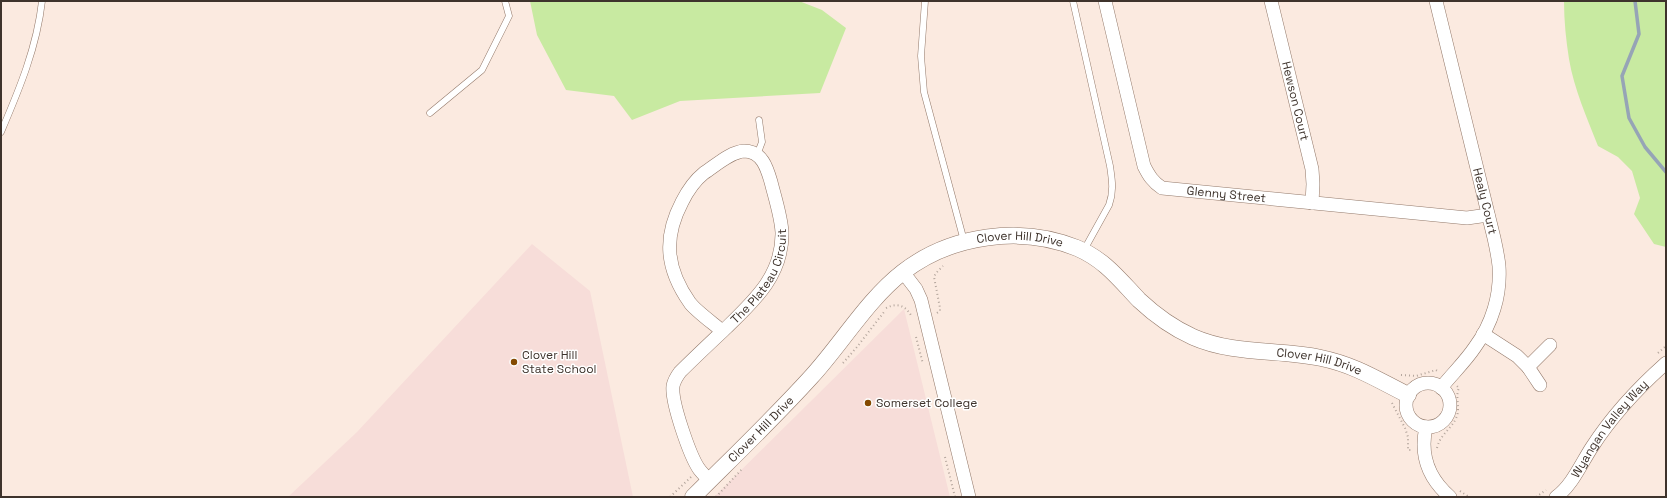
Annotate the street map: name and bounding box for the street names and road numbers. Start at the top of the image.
street label: Hewson Court [1278,60,1313,142]
street label: Healy Court [1469,166,1501,236]
street label: Glenny Street [1186,182,1267,206]
street label: The Plateau Circuit [727,228,790,327]
street label: Clover Hill Drive [975,228,1065,251]
street label: Clover Hill Drive [1276,344,1365,379]
street label: Wyangan Valley Way [1568,376,1651,481]
street label: Clover Hill Drive [725,392,797,466]

